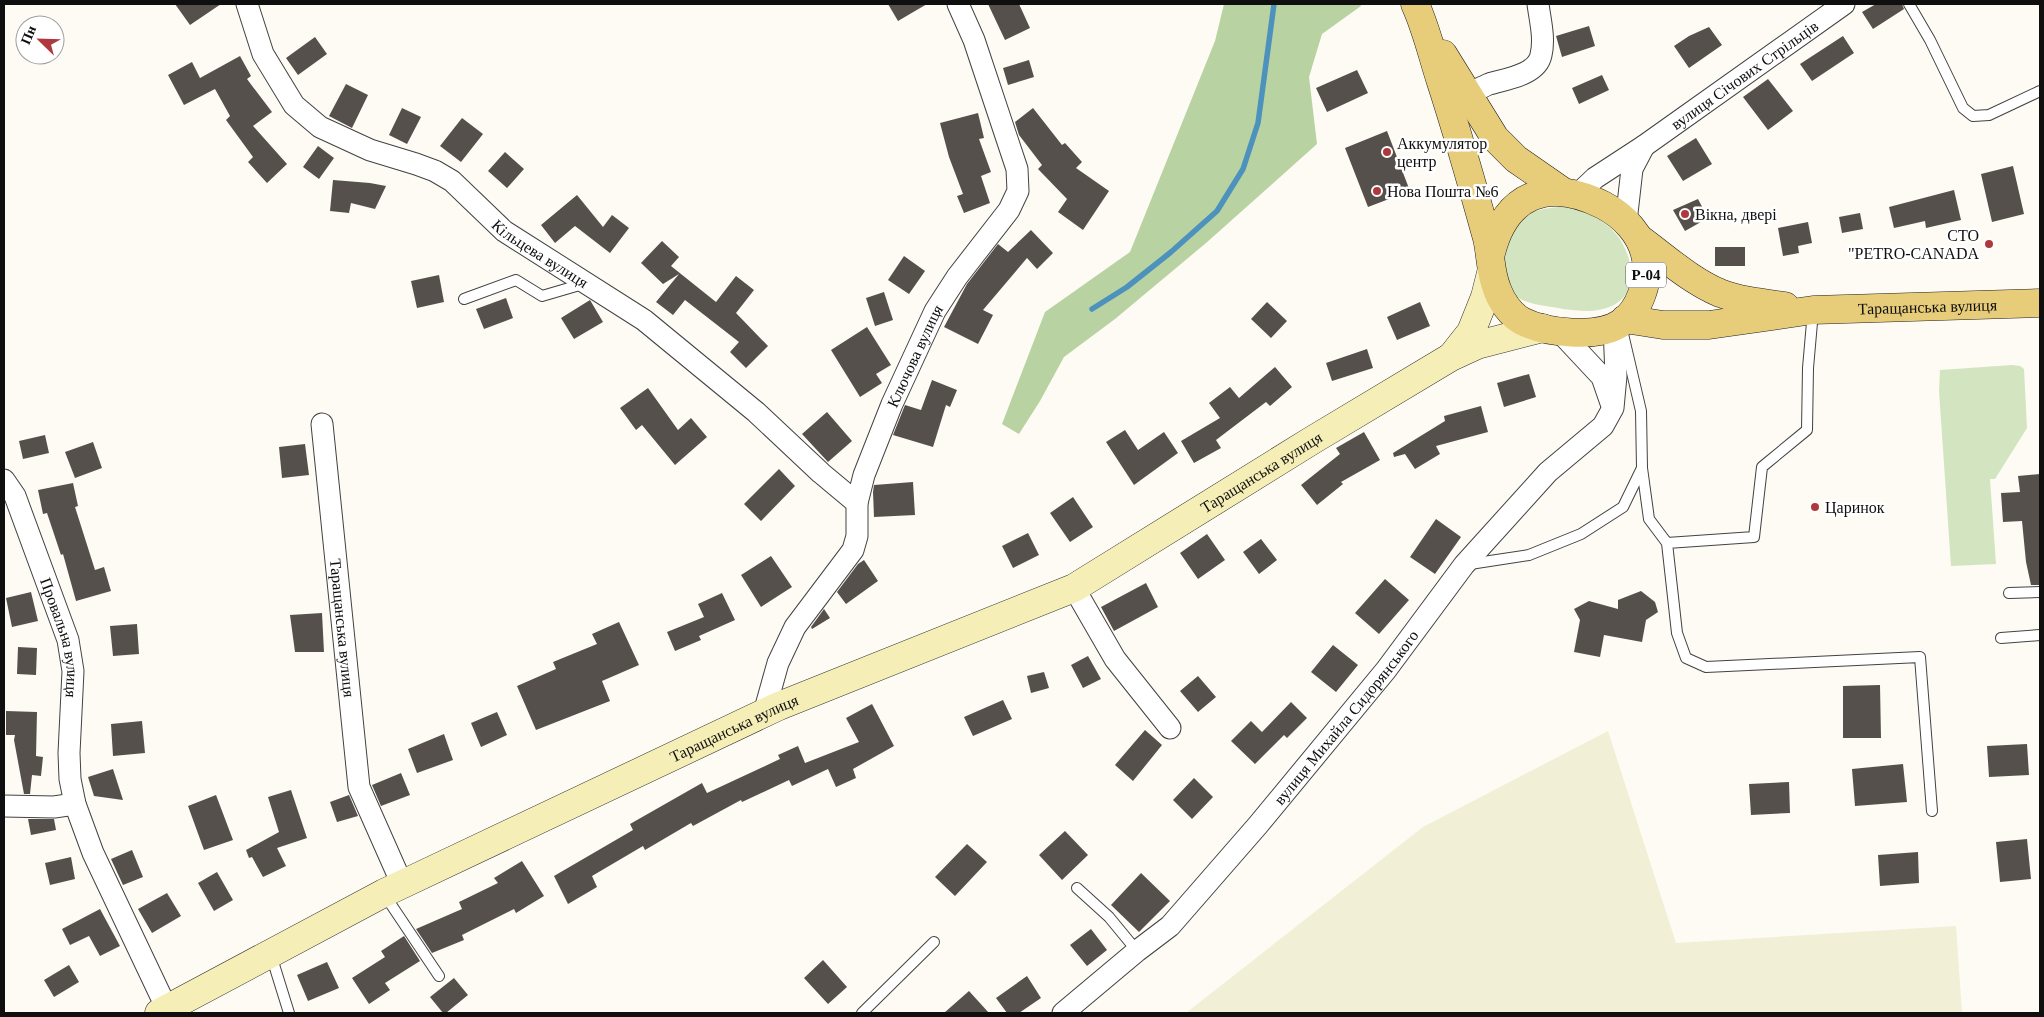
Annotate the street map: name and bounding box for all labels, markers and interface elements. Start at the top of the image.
north arrow [15,15,65,65]
street label: вулиця Січових Стрільців [1668,17,1821,133]
text: Пн [18,23,39,47]
place label: Аккумулятор центр [1397,135,1487,171]
marker: Аккумулятор центр [1381,146,1393,158]
place label: Нова Пошта №6 [1387,183,1498,200]
marker: Нова Пошта №6 [1371,185,1383,197]
place label: Вікна, двері [1695,206,1777,224]
marker: Вікна, двері [1679,208,1691,220]
street label: Кільцева вулиця [489,216,592,291]
place label: СТО "PETRO-CANADA [1848,227,1979,262]
marker: СТО "PETRO-CANADA [1983,238,1995,250]
road number: Р-04 [1626,262,1666,288]
street label: Таращанська вулиця [1857,296,1998,318]
street label: Ключова вулиця [883,301,946,410]
street label: Таращанська вулиця [1197,428,1325,516]
place label: Царинок [1825,499,1885,517]
marker: Царинок [1809,501,1821,513]
street label: Таращанська вулиця [327,558,358,699]
street label: Провальна вулиця [37,575,82,699]
street label: вулиця Михайла Сидорянського [1270,627,1421,808]
street label: Таращанська вулиця [667,691,801,765]

